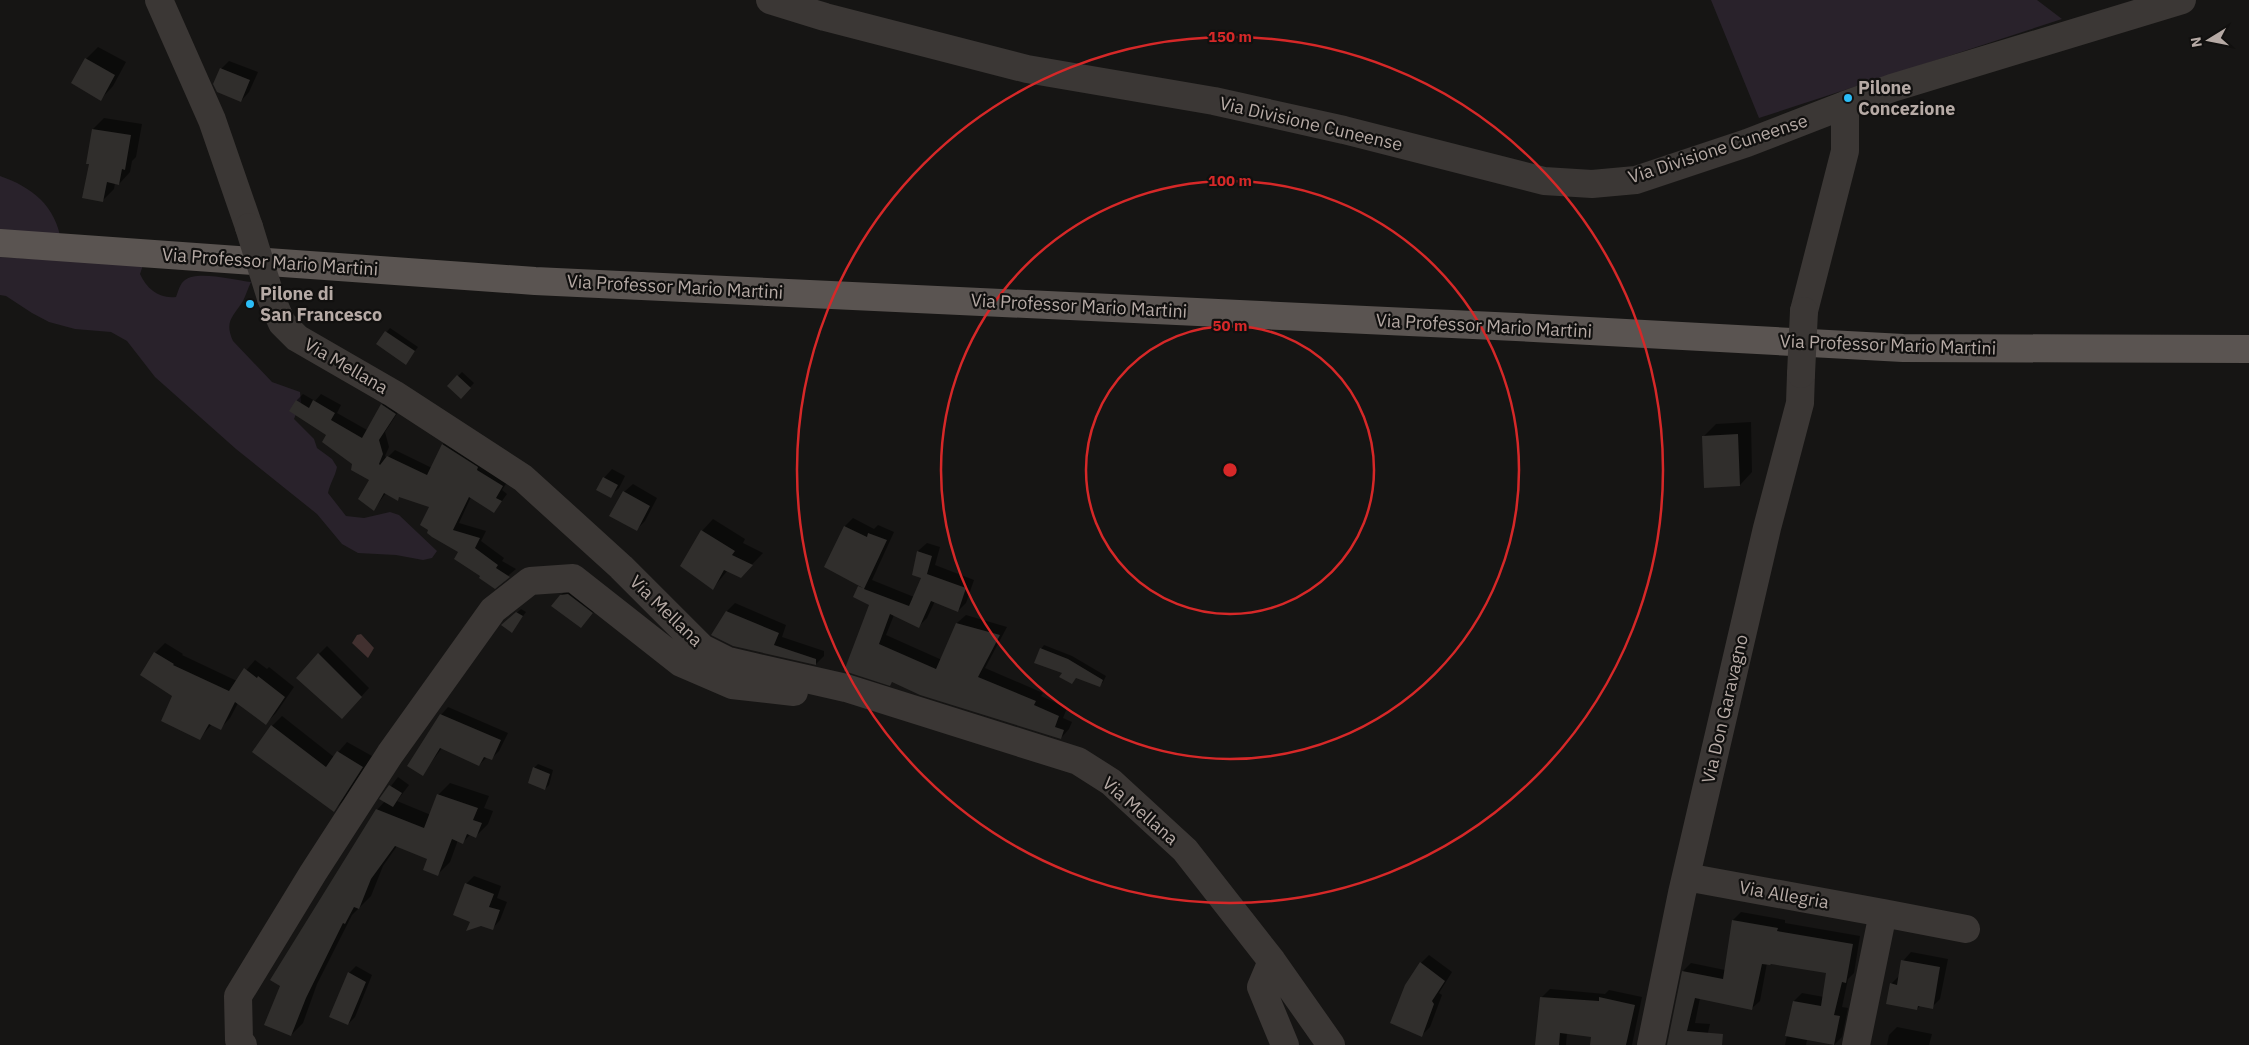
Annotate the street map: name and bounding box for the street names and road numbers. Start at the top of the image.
street label: Via Divisione Cuneense [1217,91,1405,156]
street label: Via Divisione Cuneense [1625,109,1811,188]
street label: Via Professor Mario Martini [161,242,379,281]
street label: Via Professor Mario Martini [566,269,784,304]
street label: Via Professor Mario Martini [970,288,1188,323]
street label: Via Professor Mario Martini [1375,308,1593,343]
street label: Via Professor Mario Martini [1779,329,1997,360]
street label: Via Mellana [300,332,393,399]
street label: Via Mellana [625,570,708,651]
street label: Via Don Garavagno [1696,632,1753,786]
street label: Via Mellana [1098,771,1183,850]
street label: Via Allegria [1737,875,1831,914]

